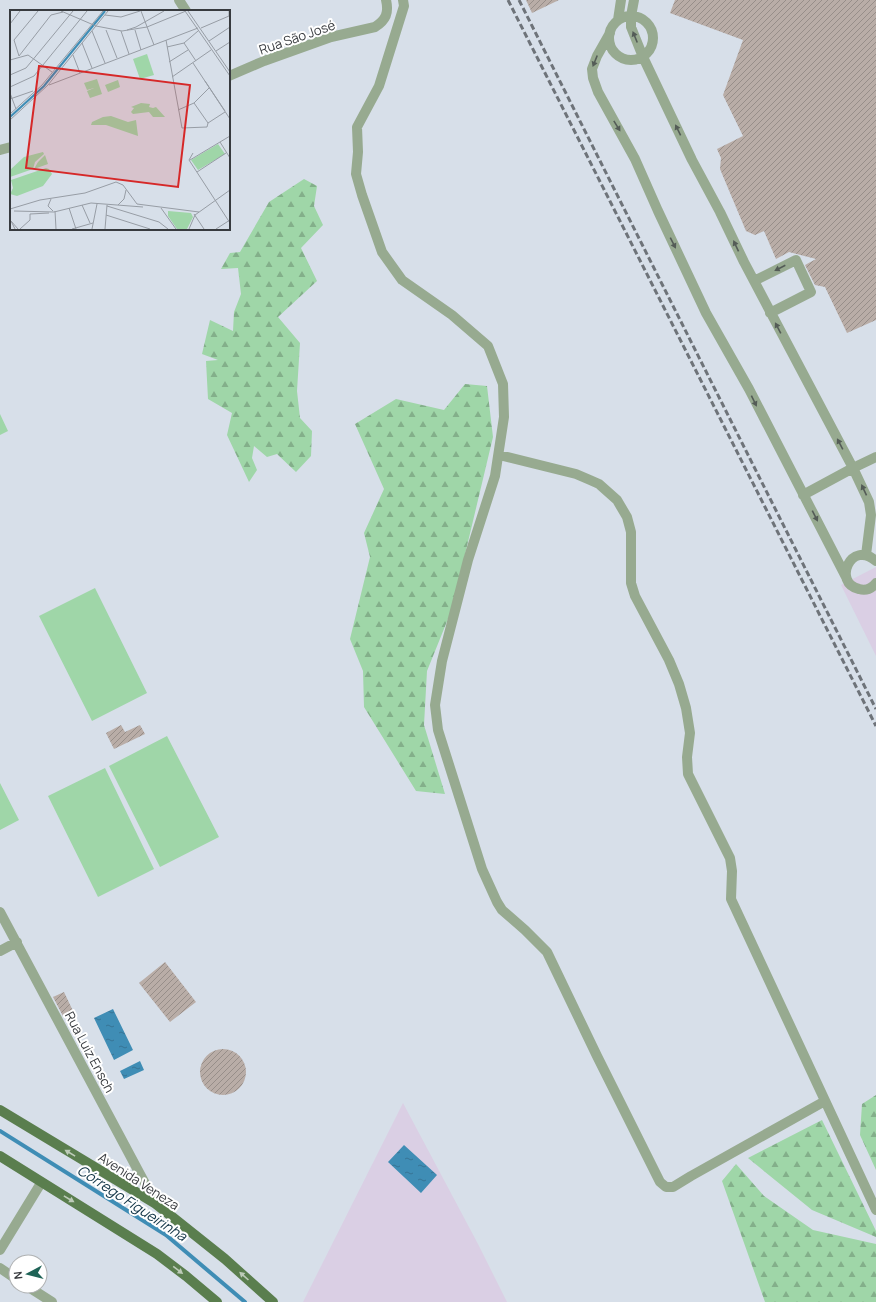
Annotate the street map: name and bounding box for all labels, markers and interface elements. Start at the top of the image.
inset map [10,10,230,230]
street label: Rua São José [257,15,338,58]
one-way arrow [632,31,638,42]
one-way arrow [592,56,598,68]
one-way arrow [614,120,621,132]
one-way arrow [675,124,681,136]
one-way arrow [670,237,676,249]
one-way arrow [733,241,739,252]
one-way arrow [774,265,786,271]
one-way arrow [775,322,781,334]
one-way arrow [751,395,758,407]
one-way arrow [837,439,843,450]
one-way arrow [861,484,867,495]
one-way arrow [812,510,818,522]
street label: Rua Luiz Ensch [61,1008,119,1096]
street label: Avenida Veneza [95,1148,183,1214]
one-way arrow [64,1149,76,1156]
water label: Córrego Figueirinha [74,1160,192,1246]
one-way arrow [63,1196,75,1203]
north arrow [8,1254,48,1294]
one-way arrow [172,1266,183,1274]
text: N [10,1270,26,1280]
one-way arrow [239,1271,249,1281]

